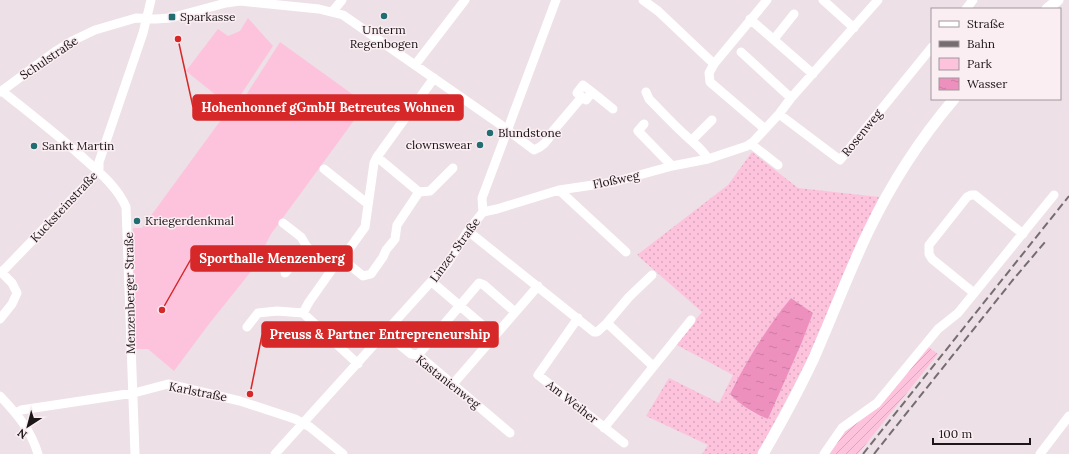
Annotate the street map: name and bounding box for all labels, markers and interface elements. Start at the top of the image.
legend [931,8,1061,100]
place label: Sparkasse [180,9,236,24]
marker: Unterm Regenbogen [379,11,389,21]
marker: Sparkasse [167,12,177,22]
text: Straße [967,16,1005,31]
place label: Unterm Regenbogen [350,22,418,51]
street label: Schulstraße [17,32,81,83]
text: Bahn [967,36,995,51]
text: Park [967,56,993,71]
text: Wasser [967,76,1008,91]
callout: Hohenhonnef gGmbH Betreutes Wohnen [193,95,463,120]
text: Hohenhonnef gGmbH Betreutes Wohnen [201,99,455,116]
street label: Rosenweg [838,106,885,159]
place label: Blundstone [498,125,562,140]
marker: Blundstone [485,128,495,138]
place label: clownswear [406,137,473,152]
place label: Sankt Martin [42,138,114,153]
marker: clownswear [475,140,485,150]
marker: Sankt Martin [29,141,39,151]
street label: Floßweg [591,167,641,192]
street label: Kucksteinstraße [27,168,101,245]
place label: Kriegerdenkmal [145,213,234,228]
street label: Linzer Straße [426,214,483,285]
marker: Kriegerdenkmal [132,216,142,226]
street label: Menzenberger Straße [121,231,138,354]
callout: Sporthalle Menzenberg [191,246,352,271]
text: Sporthalle Menzenberg [199,250,345,267]
callout: Preuss & Partner Entrepreneurship [262,322,498,347]
text: Preuss & Partner Entrepreneurship [270,326,491,343]
street label: Kastanienweg [413,352,484,412]
street label: Am Weiher [543,376,602,427]
street label: Karlstraße [168,379,229,405]
north arrow [8,406,48,446]
scale bar [933,420,1030,446]
text: N [14,426,30,442]
text: 100 m [939,426,972,441]

